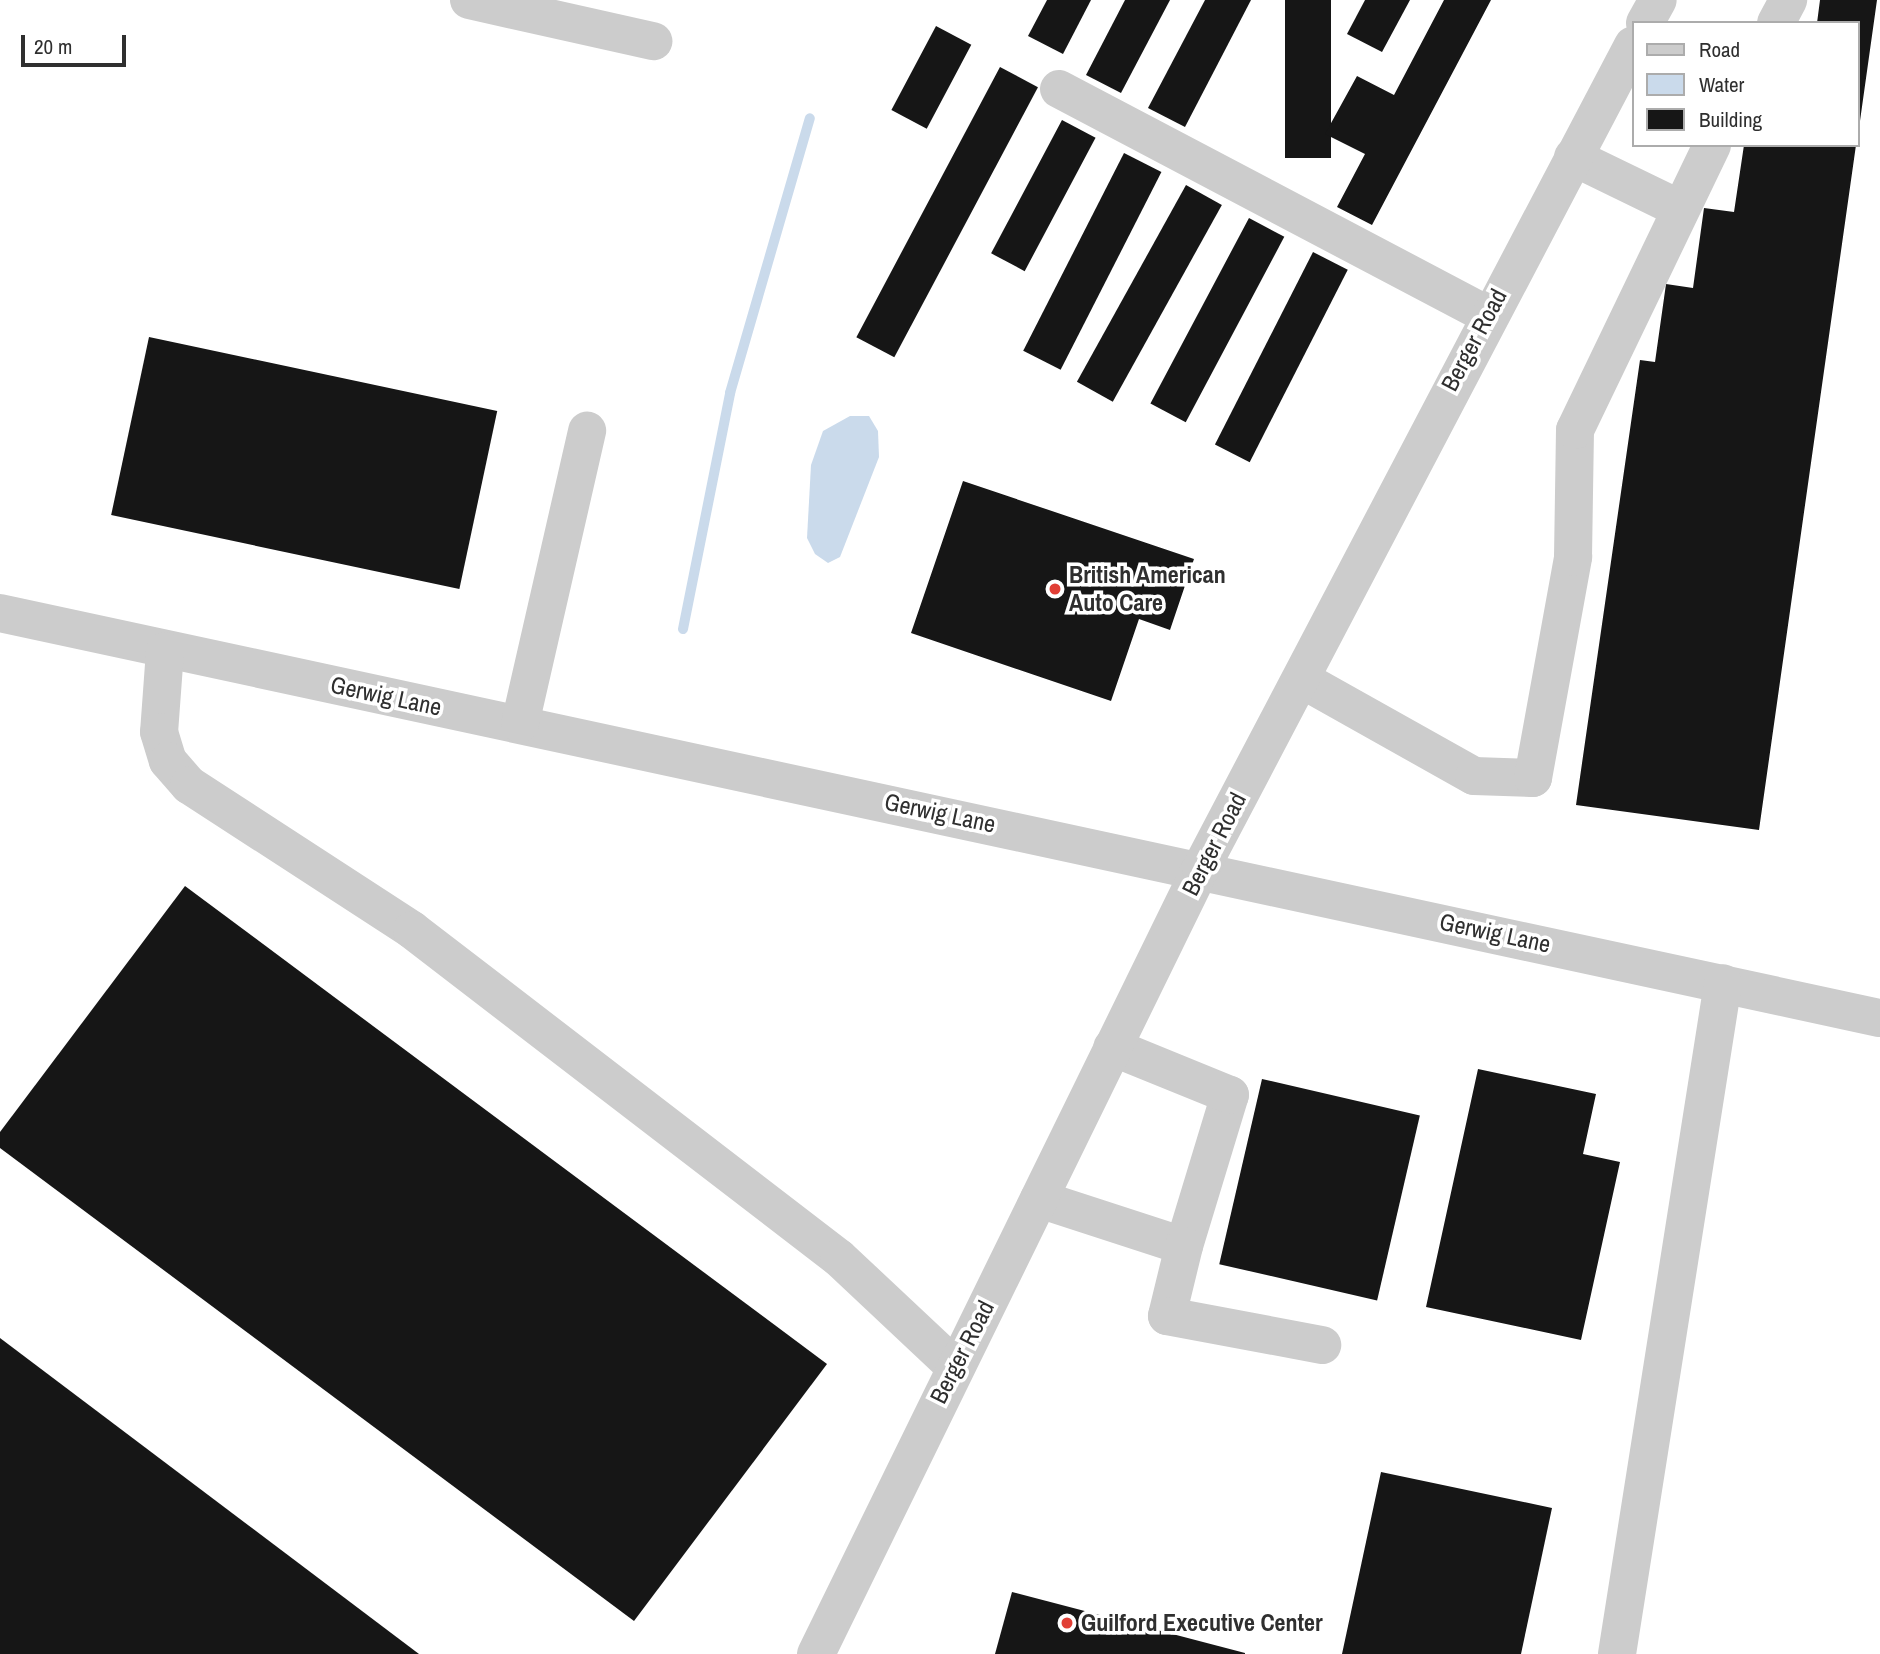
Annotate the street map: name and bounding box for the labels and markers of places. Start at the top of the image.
place label: British American Auto Care [1069,561,1226,617]
marker: British American Auto Care [1047,581,1063,597]
place label: Guilford Executive Center [1081,1609,1323,1637]
marker: Guilford Executive Center [1059,1615,1075,1631]

